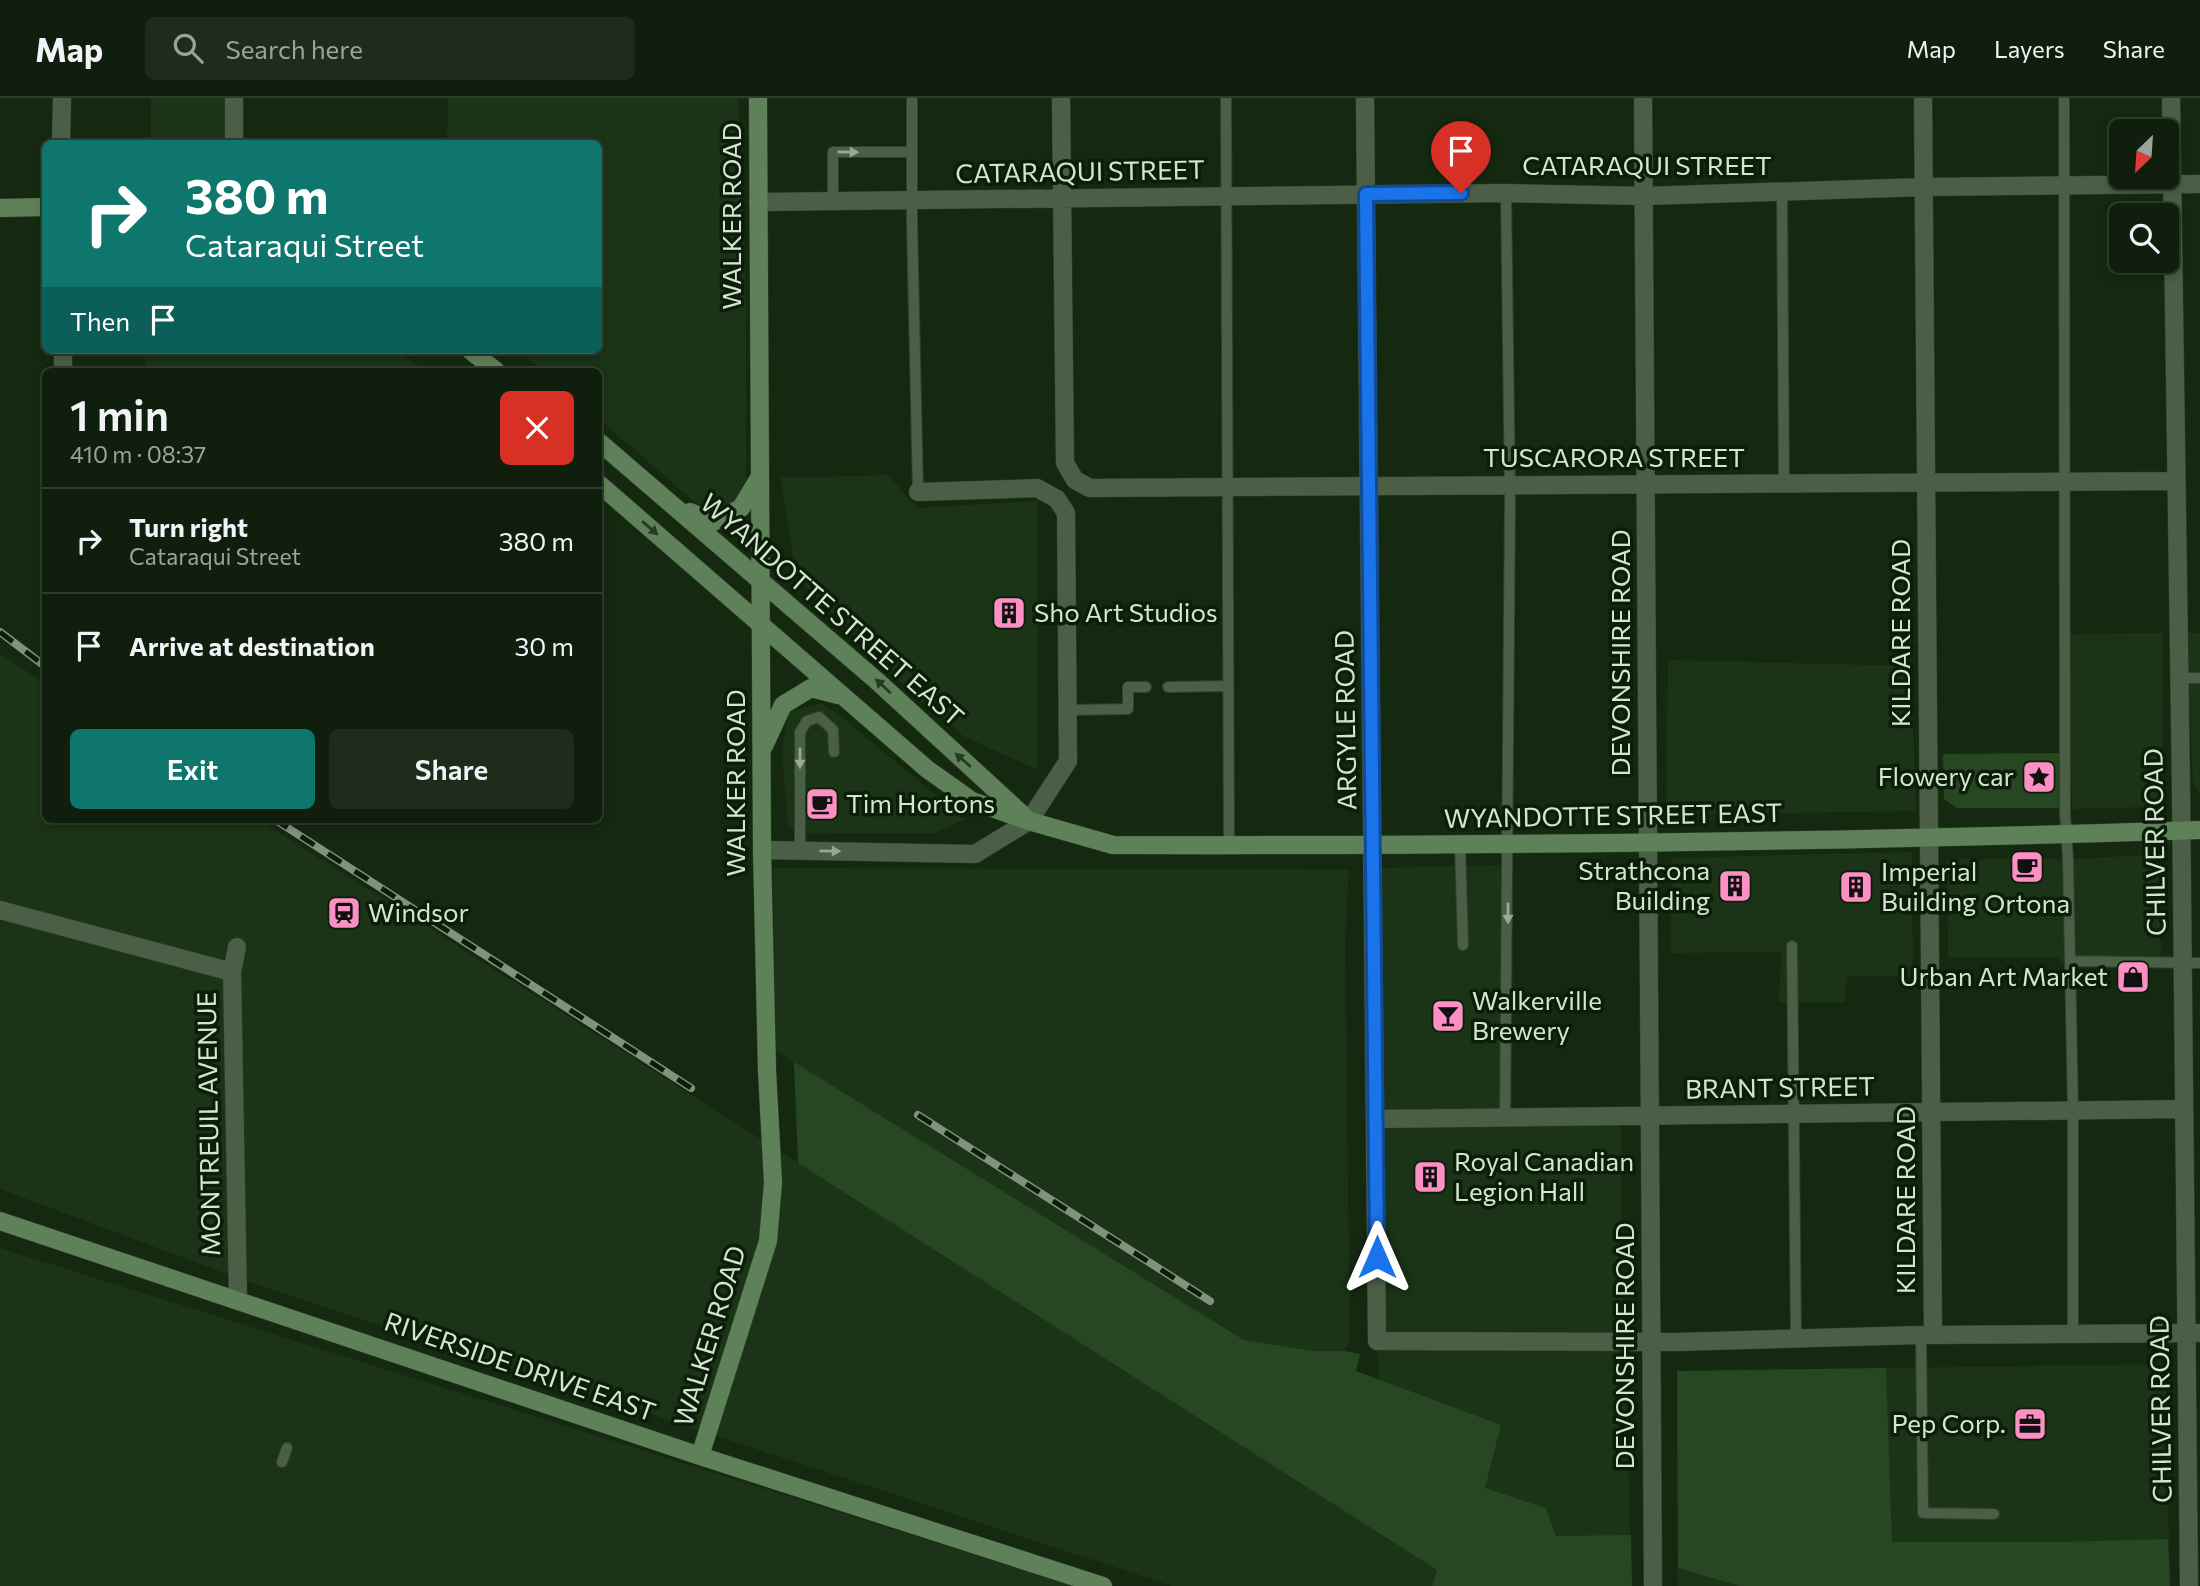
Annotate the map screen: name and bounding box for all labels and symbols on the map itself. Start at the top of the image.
north arrow [2109,119,2179,189]
pin [1431,121,1491,193]
street label: WALKER ROAD [715,122,746,310]
one-way arrow [837,146,859,158]
street label: CATARAQUI STREET [1522,149,1772,180]
street label: CATARAQUI STREET [955,153,1205,188]
street label: TUSCARORA STREET [1483,441,1745,472]
street label: WYANDOTTE STREET EAST [695,486,971,732]
one-way arrow [641,520,659,536]
street label: DEVONSHIRE ROAD [1604,529,1635,777]
street label: KILDARE ROAD [1884,539,1915,727]
building icon: Sho Art Studios [990,594,1028,632]
place label: Sho Art Studios [1034,596,1218,627]
street label: ARGYLE ROAD [1327,630,1362,810]
one-way arrow [874,678,892,694]
street label: WALKER ROAD [719,689,750,877]
one-way arrow [794,748,806,770]
street label: CHILVER ROAD [2136,748,2171,936]
one-way arrow [954,752,972,768]
place icon: Flowery car [2020,758,2058,796]
place label: Flowery car [1878,760,2014,791]
cafe icon: Tim Hortons [803,785,841,823]
place label: Tim Hortons [846,787,995,818]
street label: WYANDOTTE STREET EAST [1443,796,1782,833]
one-way arrow [820,846,842,857]
cafe icon: Ortona [2008,848,2046,886]
place label: Strathcona Building [1578,854,1710,915]
place label: Imperial Building [1881,855,1977,916]
building icon: Strathcona Building [1716,867,1754,905]
building icon: Imperial Building [1837,868,1875,906]
place label: Ortona [1984,887,2070,918]
station icon: Windsor [325,894,363,932]
place label: Windsor [368,896,469,927]
one-way arrow [1502,902,1514,924]
shop icon: Urban Art Market [2114,958,2152,996]
place label: Urban Art Market [1899,960,2108,991]
place label: Walkerville Brewery [1472,984,1602,1045]
street label: MONTREUIL AVENUE [190,992,225,1256]
bar icon: Walkerville Brewery [1429,997,1467,1035]
street label: BRANT STREET [1685,1069,1875,1104]
street label: KILDARE ROAD [1889,1106,1920,1294]
place label: Royal Canadian Legion Hall [1454,1145,1634,1206]
building icon: Royal Canadian Legion Hall [1411,1158,1449,1196]
position arrow [1340,1220,1414,1294]
street label: DEVONSHIRE ROAD [1608,1222,1639,1470]
street label: WALKER ROAD [666,1241,751,1430]
street label: RIVERSIDE DRIVE EAST [381,1305,660,1427]
street label: CHILVER ROAD [2142,1315,2177,1503]
office icon: Pep Corp. [2011,1405,2049,1443]
place label: Pep Corp. [1891,1407,2006,1438]

